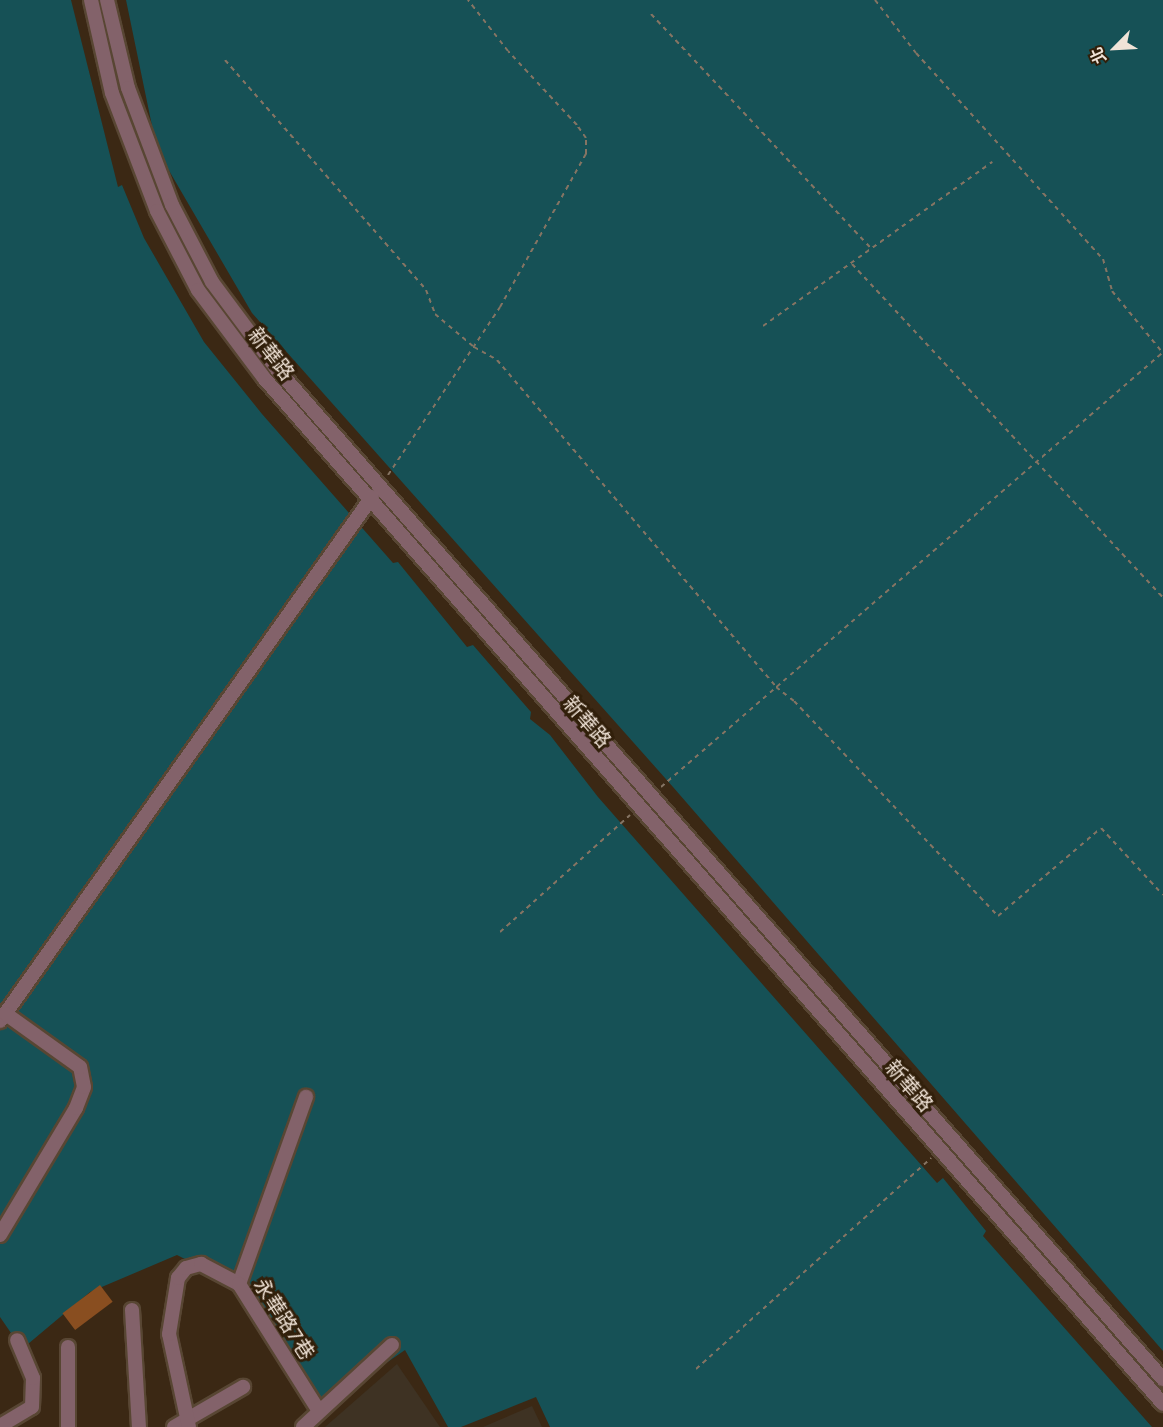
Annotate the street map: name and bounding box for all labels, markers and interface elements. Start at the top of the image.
north arrow [1085,18,1145,78]
text: 北 [1085,44,1112,67]
street label: 新華路 [243,323,299,385]
street label: 新華路 [558,691,616,753]
street label: 新華路 [880,1055,938,1117]
street label: 永華路7巷 [249,1274,319,1364]

